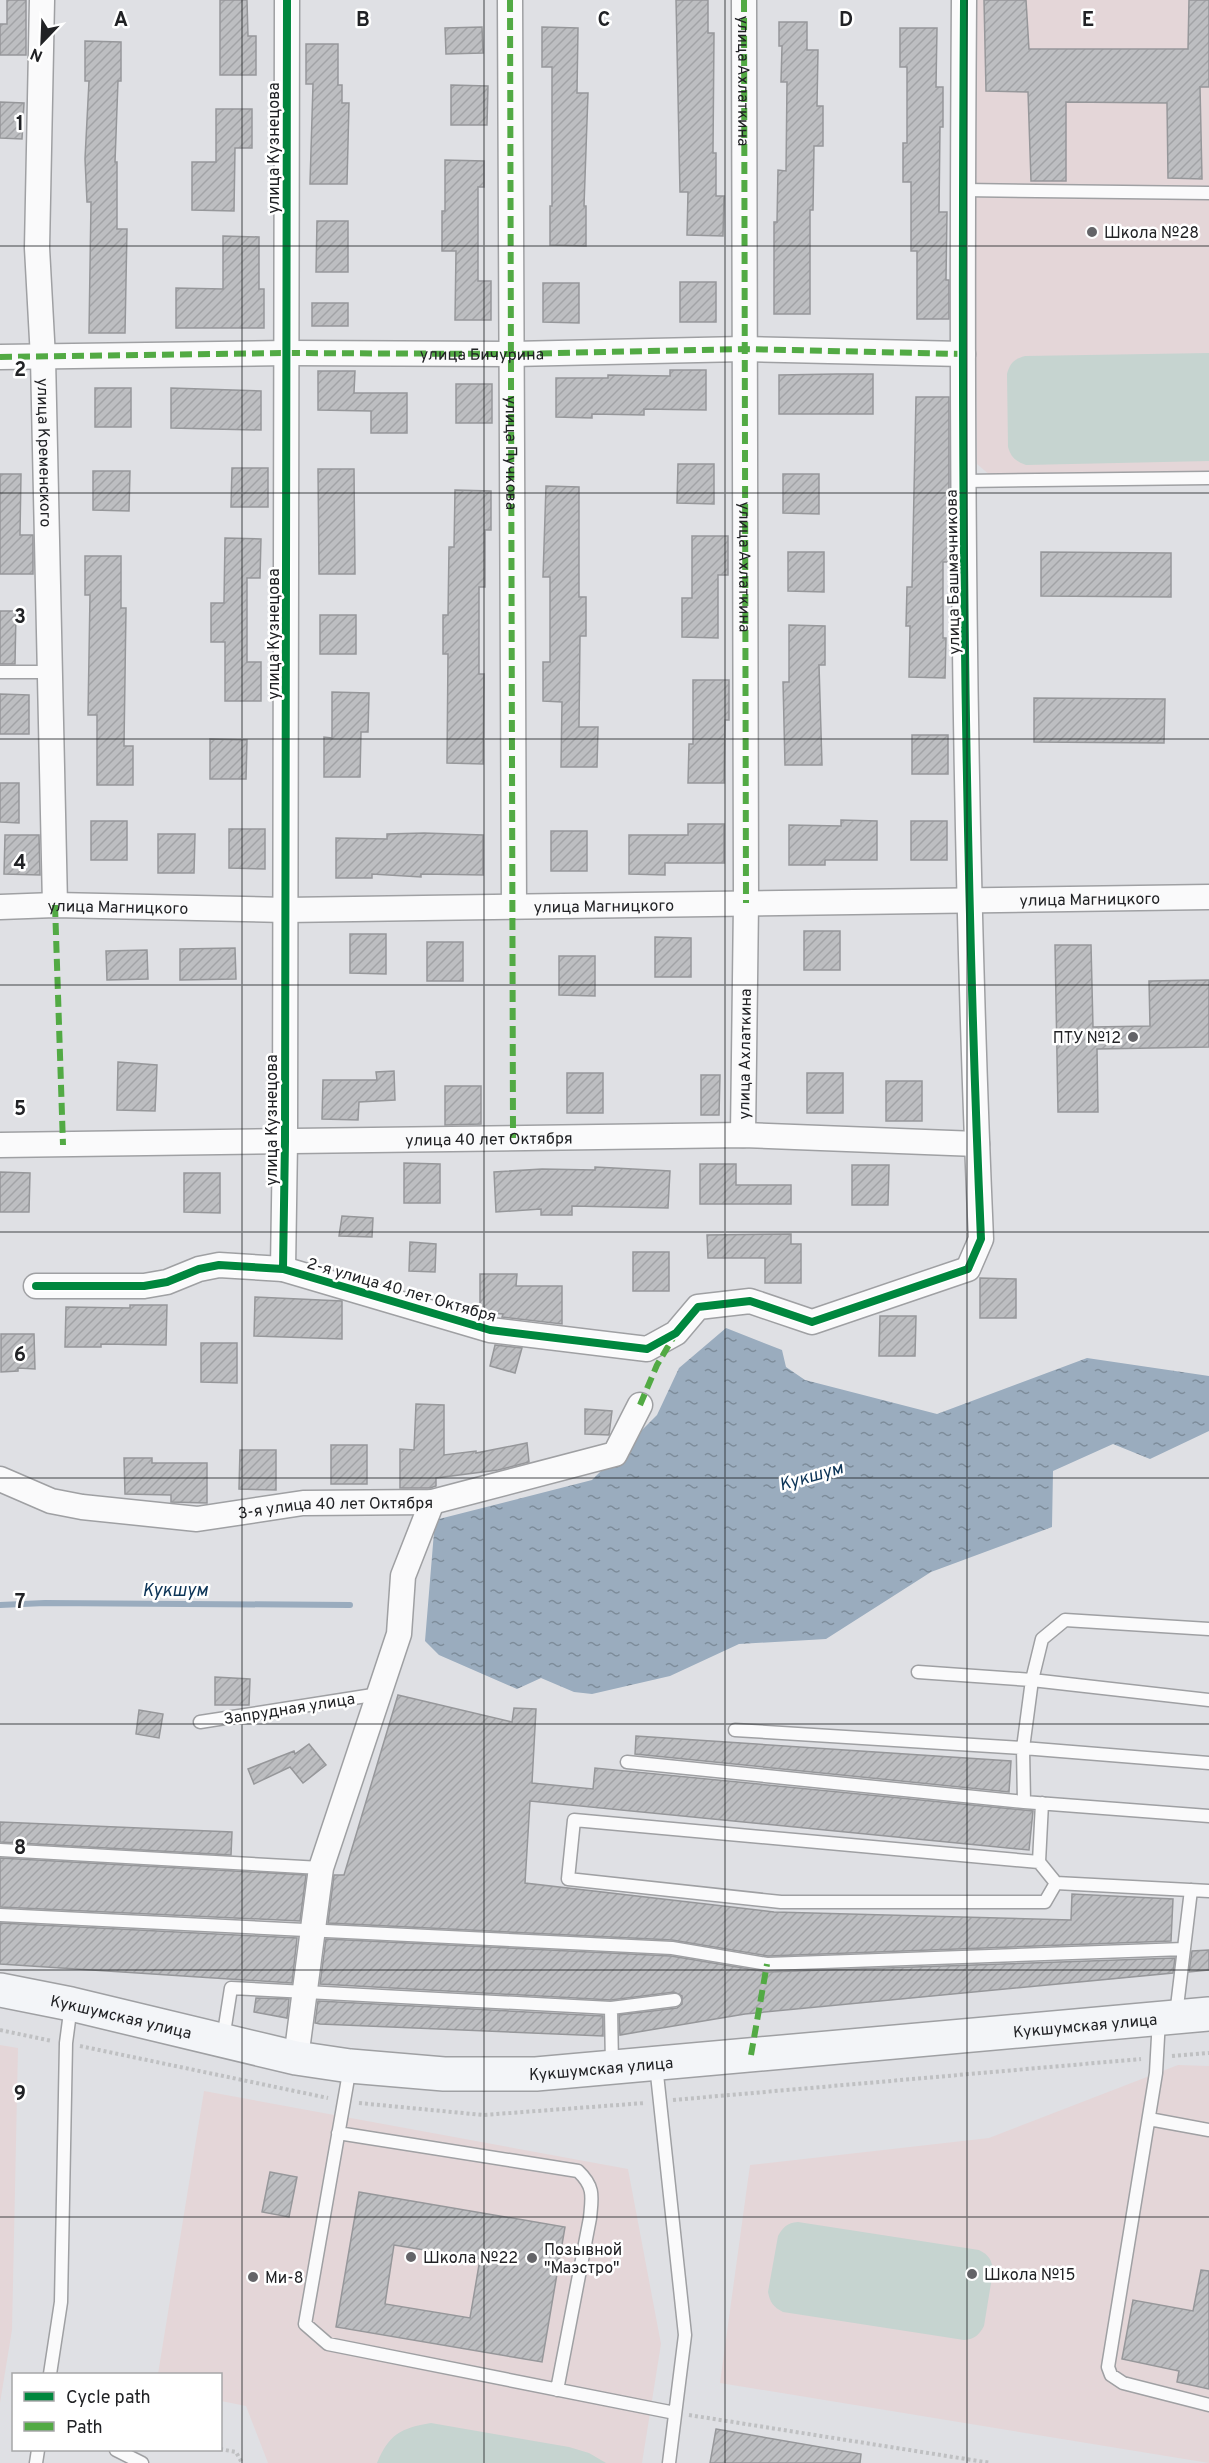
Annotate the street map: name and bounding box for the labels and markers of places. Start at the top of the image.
place label: Школа №28 [1104,224,1199,244]
marker: Школа №28 [1085,225,1099,239]
place label: ПТУ №12 [1053,1029,1121,1049]
marker: ПТУ №12 [1126,1030,1140,1044]
place label: Позывной "Маэстро" [544,2241,622,2279]
place label: Школа №22 [423,2249,518,2269]
marker: Школа №22 [404,2250,418,2264]
marker: Позывной "Маэстро" [525,2251,539,2265]
place label: Школа №15 [984,2266,1075,2286]
marker: Школа №15 [965,2267,979,2281]
place label: Ми-8 [265,2269,303,2289]
marker: Ми-8 [246,2270,260,2284]

